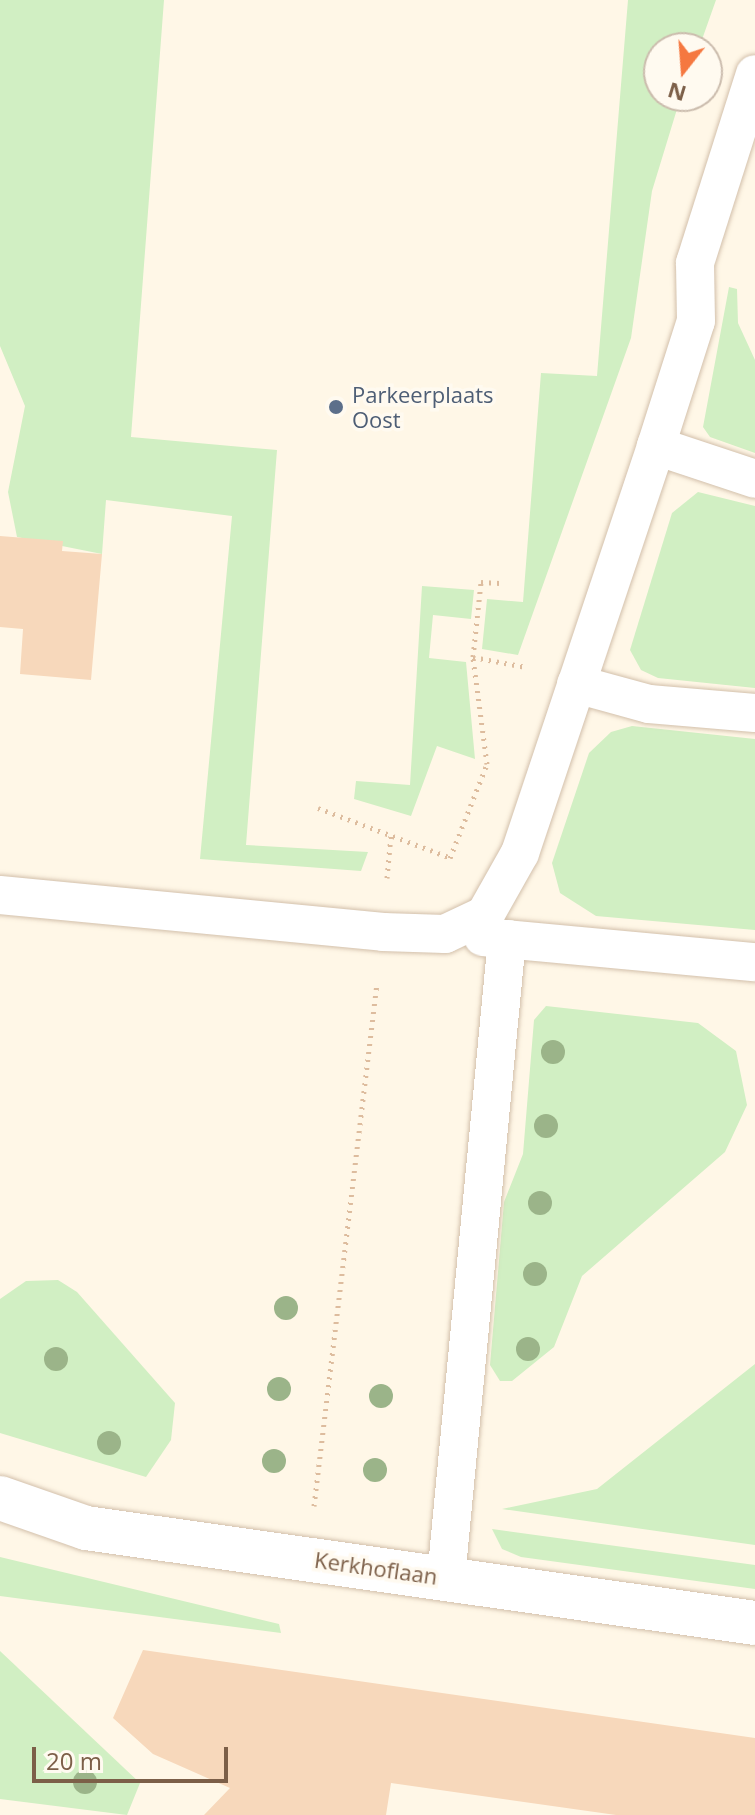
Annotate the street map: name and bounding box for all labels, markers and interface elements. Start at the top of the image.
north arrow [643,32,723,112]
text: N [664,76,690,110]
place label: Parkeerplaats Oost [352,381,493,432]
marker: Parkeerplaats Oost [327,398,345,416]
street label: Kerkhoflaan [313,1546,439,1590]
scale bar [36,1731,232,1781]
text: 20 m [46,1744,102,1777]

